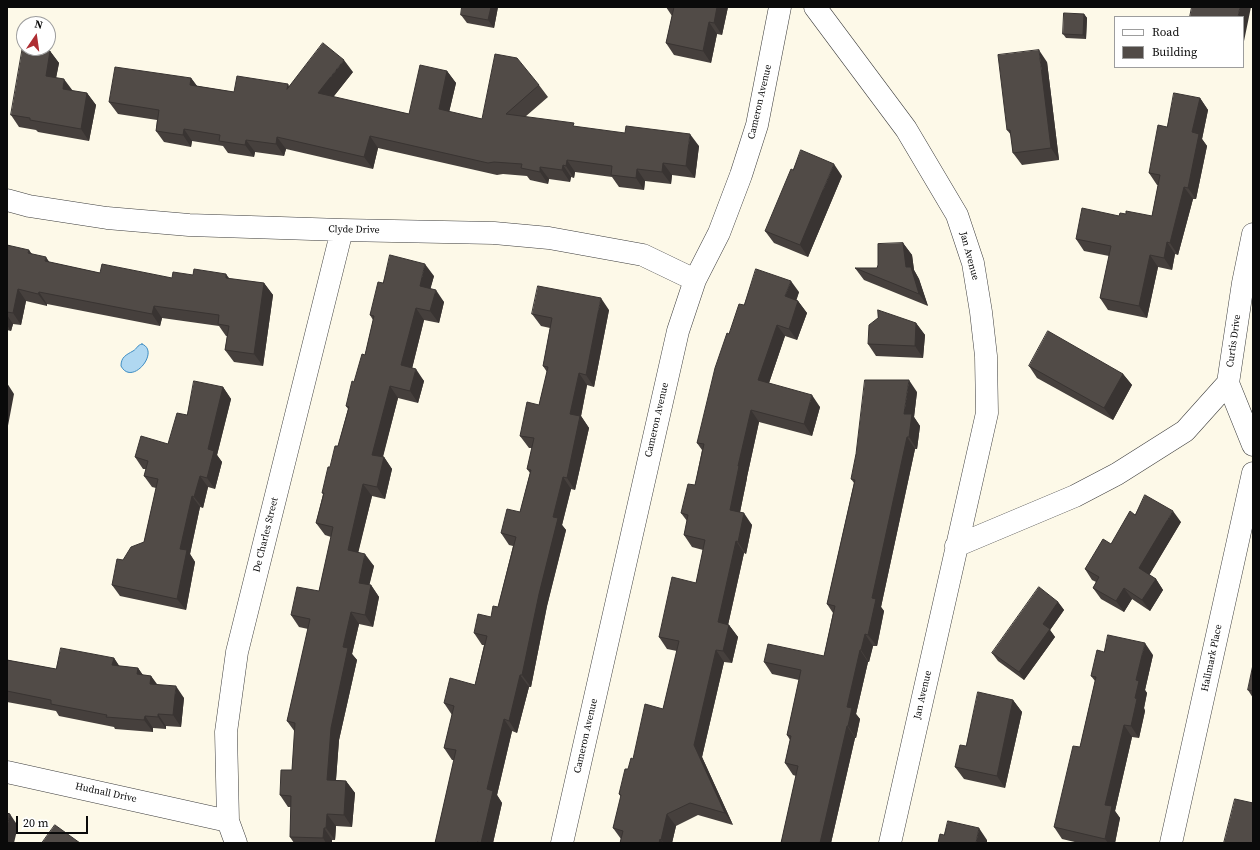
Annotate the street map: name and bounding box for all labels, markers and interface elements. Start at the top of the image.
north arrow [16,16,56,56]
legend [1114,16,1244,68]
text: N [33,17,44,33]
text: Road [1152,24,1179,40]
text: Building [1152,44,1197,60]
street label: Cameron Avenue [746,63,774,141]
street label: Clyde Drive [328,224,380,236]
street label: Jan Avenue [957,230,981,282]
street label: Curtis Drive [1224,314,1244,368]
street label: Cameron Avenue [643,381,671,459]
street label: De Charles Street [251,496,281,574]
street label: Hallmark Place [1199,623,1225,693]
street label: Jan Avenue [912,669,934,721]
street label: Cameron Avenue [572,697,600,775]
street label: Hudnall Drive [74,781,138,805]
scale bar [18,808,90,834]
text: 20 m [23,815,49,831]

